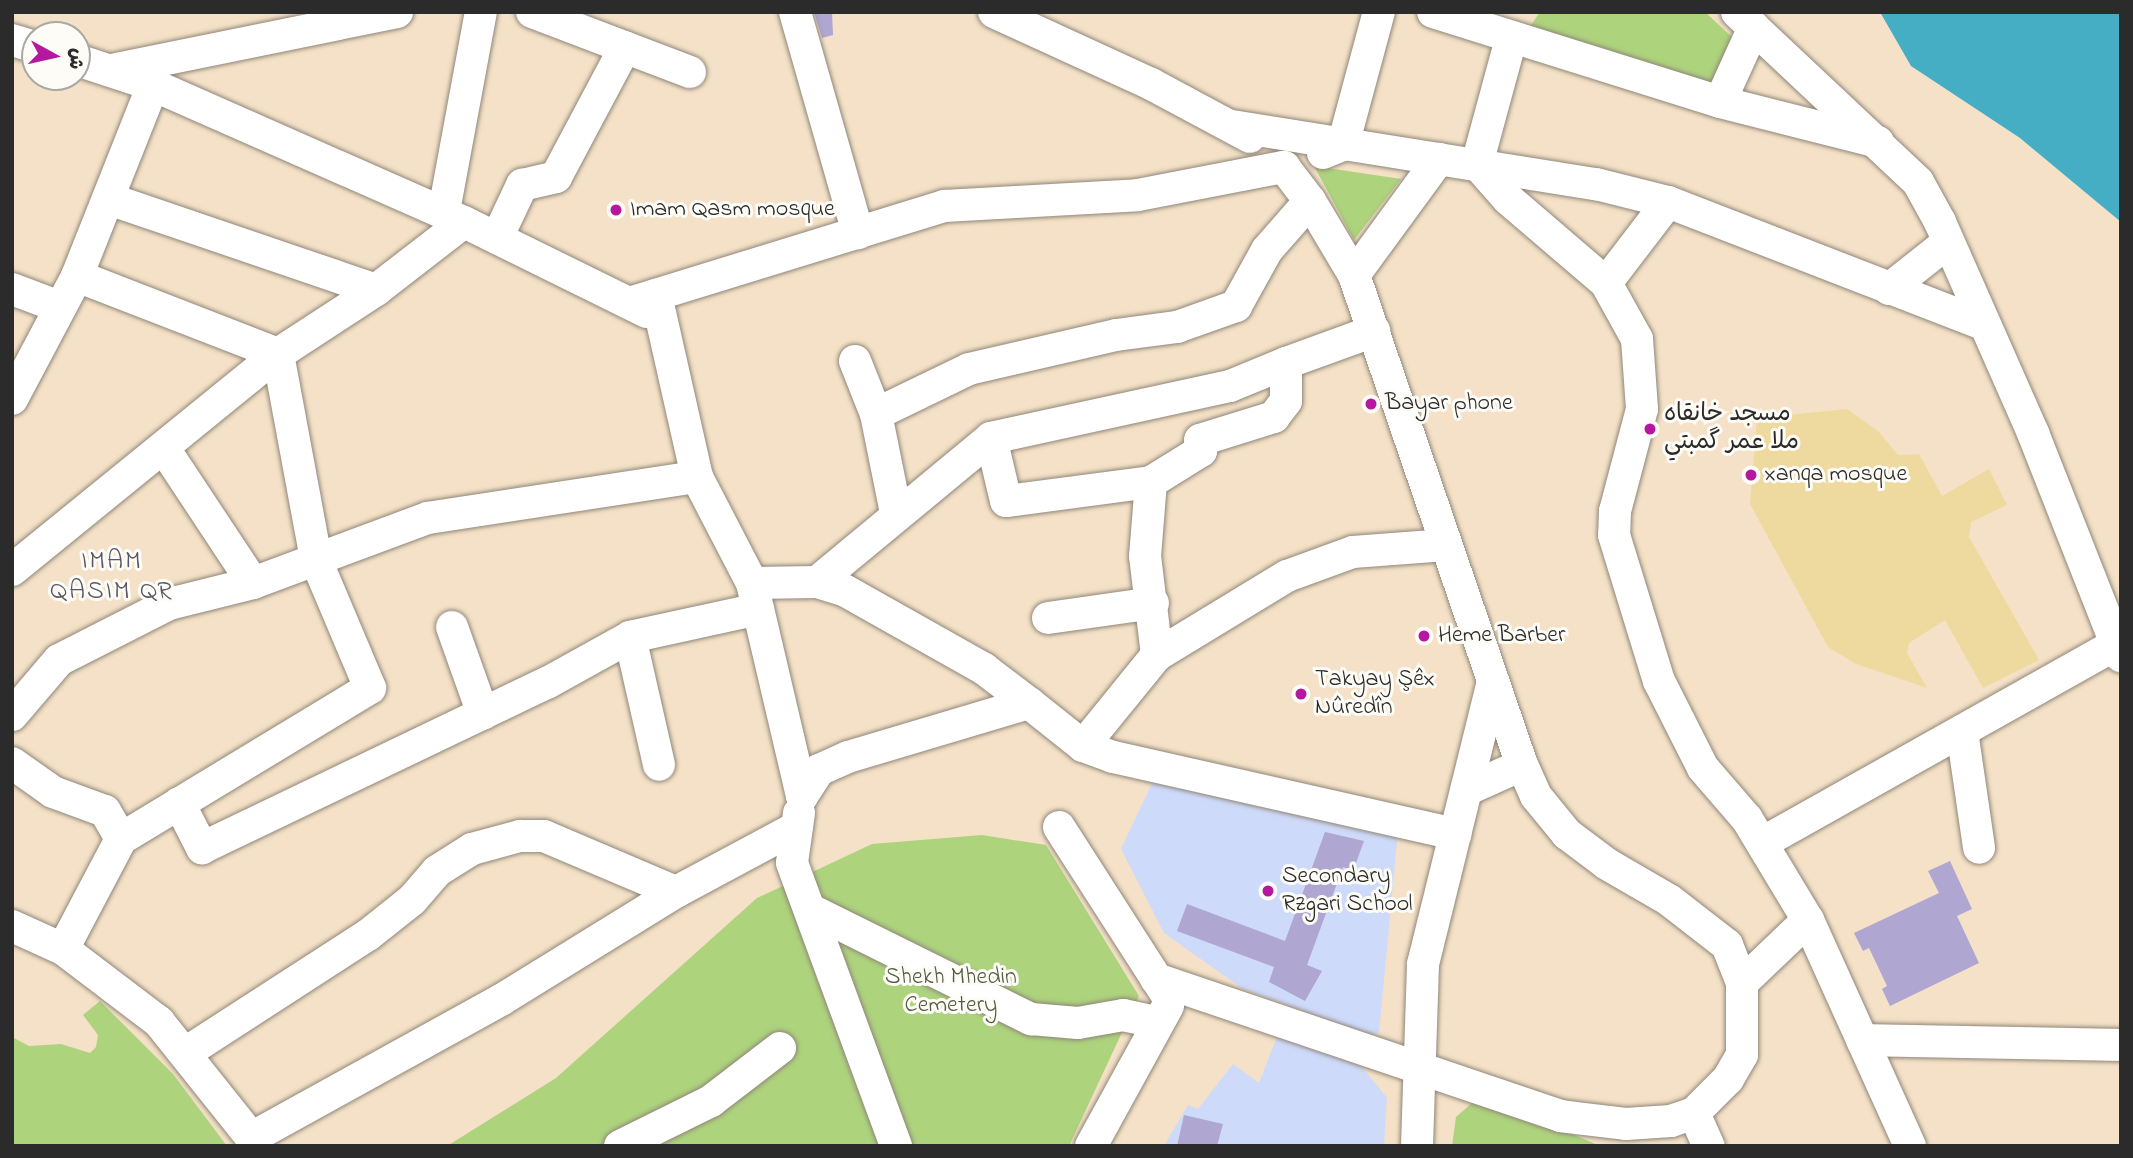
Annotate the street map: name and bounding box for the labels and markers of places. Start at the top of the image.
place label: Imam Qasm mosque [630,196,835,224]
marker: Imam Qasm mosque [608,202,624,218]
place label: Bayar phone [1385,390,1513,418]
marker: Bayar phone [1363,396,1379,412]
place label: مسجد خانقاه ملا عمر گمبتي [1664,401,1799,457]
marker: مسجد خانقاه ملا عمر گمبتي [1642,421,1658,437]
place label: xanqa mosque [1765,461,1907,489]
marker: xanqa mosque [1743,467,1759,483]
place label: Heme Barber [1438,622,1565,650]
marker: Heme Barber [1416,628,1432,644]
place label: Takyay Şêx Nûredîn [1315,666,1435,722]
marker: Takyay Şêx Nûredîn [1293,686,1309,702]
place label: Secondary Rzgari School [1282,863,1413,919]
marker: Secondary Rzgari School [1260,883,1276,899]

